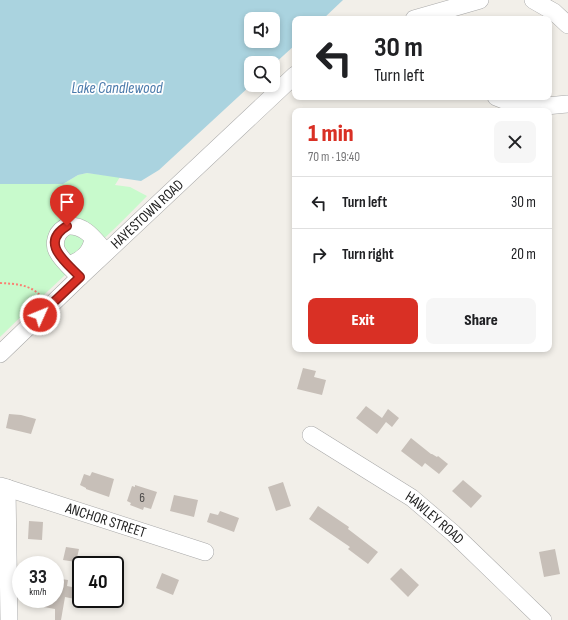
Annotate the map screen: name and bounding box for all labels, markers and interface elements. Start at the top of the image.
map controls [244,12,280,92]
button: sound [244,12,280,48]
text: 30 m [374,31,423,64]
icon: left [308,32,360,84]
button: search [244,56,280,92]
text: Turn left [374,65,425,86]
water label: Lake Candlewood [71,79,163,98]
text: 1 min [308,119,354,148]
button: close [494,121,536,163]
text: 70 m · 19:40 [308,149,360,165]
street label: HAYESTOWN ROAD [107,175,187,253]
pin [50,185,84,226]
icon: arrive [56,191,78,213]
icon: left [308,192,330,214]
text: Turn left [342,193,387,212]
text: 30 m [511,193,536,212]
icon: right [308,244,330,266]
text: Turn right [342,245,394,264]
text: 20 m [511,245,536,264]
position arrow [19,294,61,336]
button: Exit [308,298,418,344]
button: Share [426,298,536,344]
street label: HAWLEY ROAD [402,487,468,548]
house number: 6 [139,490,145,506]
street label: ANCHOR STREET [62,498,149,542]
speed limit sign: 40 [72,556,124,608]
text: 33 [29,565,47,589]
text: km/h [29,586,47,598]

